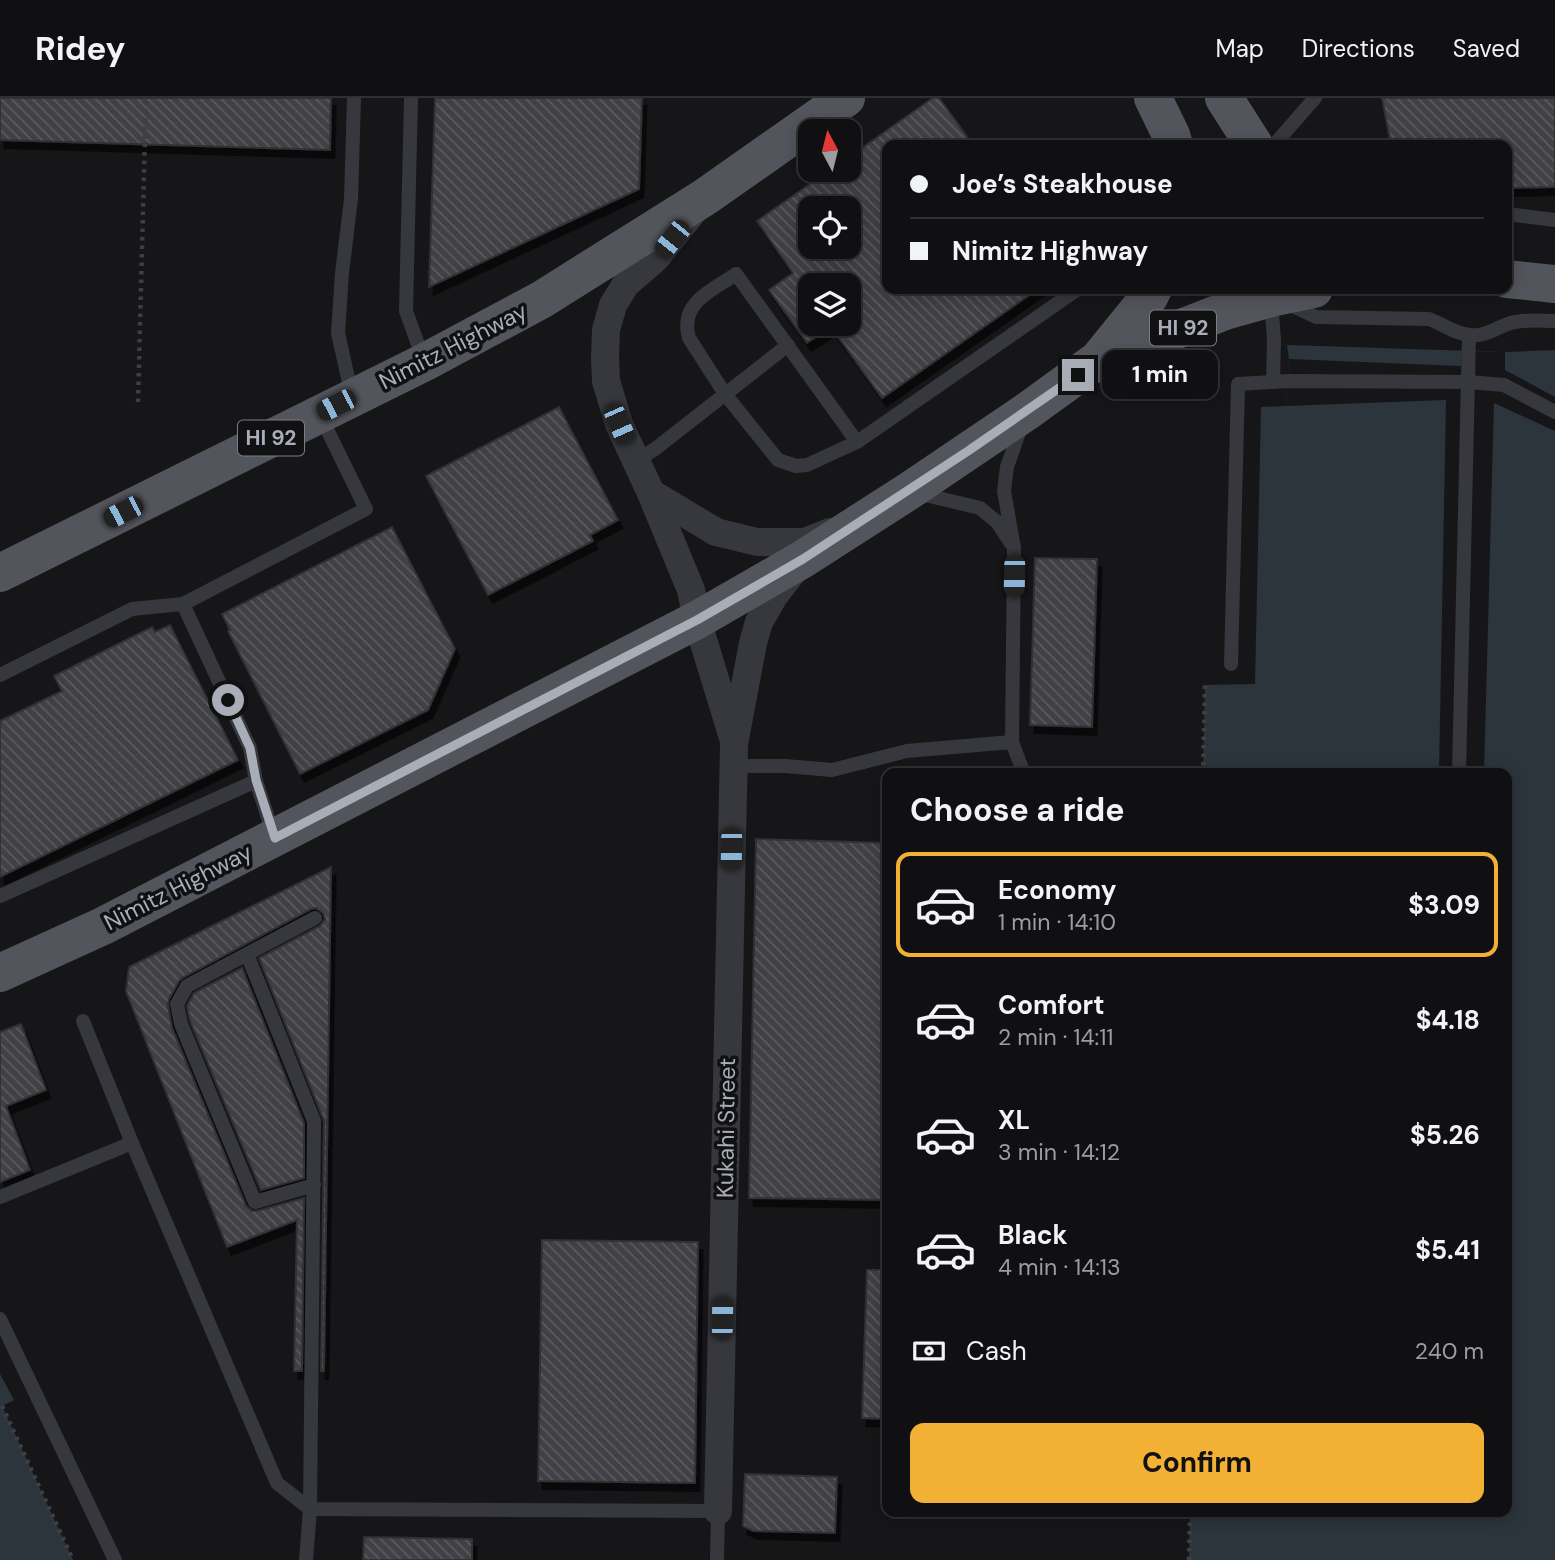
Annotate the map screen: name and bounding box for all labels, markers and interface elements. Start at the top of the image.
text: Ridey [35,27,125,70]
text: Map [1216,33,1264,64]
text: Directions [1302,33,1415,64]
text: Saved [1453,33,1520,64]
north arrow [798,119,861,182]
map controls [798,119,861,336]
text: Joe’s Steakhouse [952,167,1173,201]
button: locate [798,196,861,259]
car [651,216,694,262]
text: Nimitz Highway [952,234,1148,268]
button: layers [798,273,861,336]
street label: Nimitz Highway [374,296,532,396]
road number: HI 92 [1150,310,1216,345]
callout: 1 min [1102,350,1218,400]
route end [1062,359,1094,391]
text: 1 min [1132,359,1188,389]
car [313,386,360,424]
car [601,401,638,447]
road number: HI 92 [238,420,304,456]
car [100,493,147,531]
car [1004,555,1025,597]
route start [212,684,244,716]
text: Choose a ride [910,789,1125,831]
car [721,828,742,870]
street label: Nimitz Highway [99,837,257,937]
icon: car [914,873,977,936]
text: Economy [998,873,1116,907]
text: $3.09 [1408,888,1480,922]
text: 1 min · 14:10 [998,907,1116,937]
icon: car [914,988,977,1051]
text: Comfort [998,988,1104,1022]
text: $4.18 [1416,1003,1480,1037]
text: 2 min · 14:11 [998,1022,1114,1052]
street label: Kukahi Street [710,1058,742,1198]
icon: car [914,1103,977,1166]
text: XL [998,1103,1030,1137]
text: $5.26 [1410,1118,1480,1152]
text: 3 min · 14:12 [998,1137,1120,1167]
icon: car [914,1218,977,1281]
text: Black [998,1218,1068,1252]
text: $5.41 [1415,1233,1480,1267]
text: 4 min · 14:13 [998,1252,1121,1282]
car [712,1297,733,1339]
icon: cash [910,1332,948,1370]
text: Cash [966,1334,1027,1368]
text: 240 m [1415,1336,1484,1366]
button: Confirm [910,1423,1484,1503]

